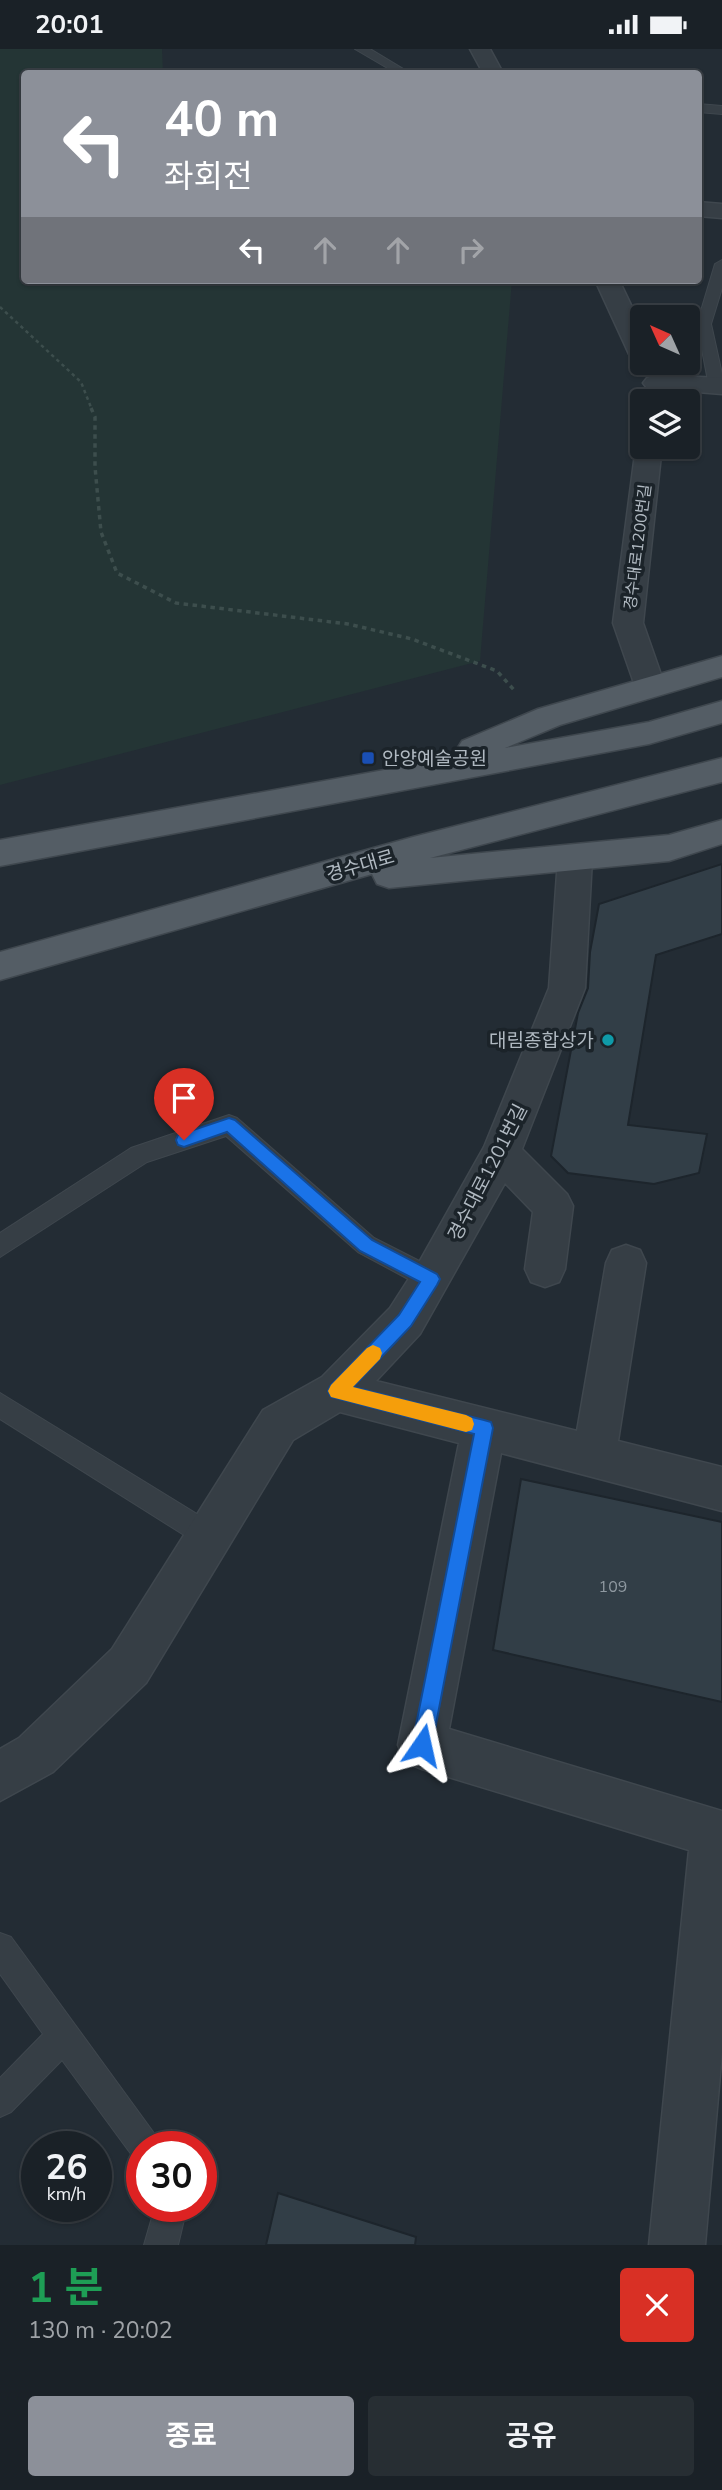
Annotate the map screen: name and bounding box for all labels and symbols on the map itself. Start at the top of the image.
north arrow [630,305,700,375]
street label: 경수대로1200번길 [619,483,657,611]
place label: 안양예술공원 [382,746,487,772]
marker: 안양예술공원 [360,750,376,766]
street label: 경수대로 [323,844,397,888]
place label: 대림종합상가 [489,1028,594,1054]
marker: 대림종합상가 [600,1032,616,1048]
pin [154,1068,214,1140]
street label: 경수대로1201번길 [442,1100,534,1245]
house number: 109 [599,1576,627,1598]
position arrow [385,1708,459,1782]
speed limit sign: 30 [126,2131,217,2222]

